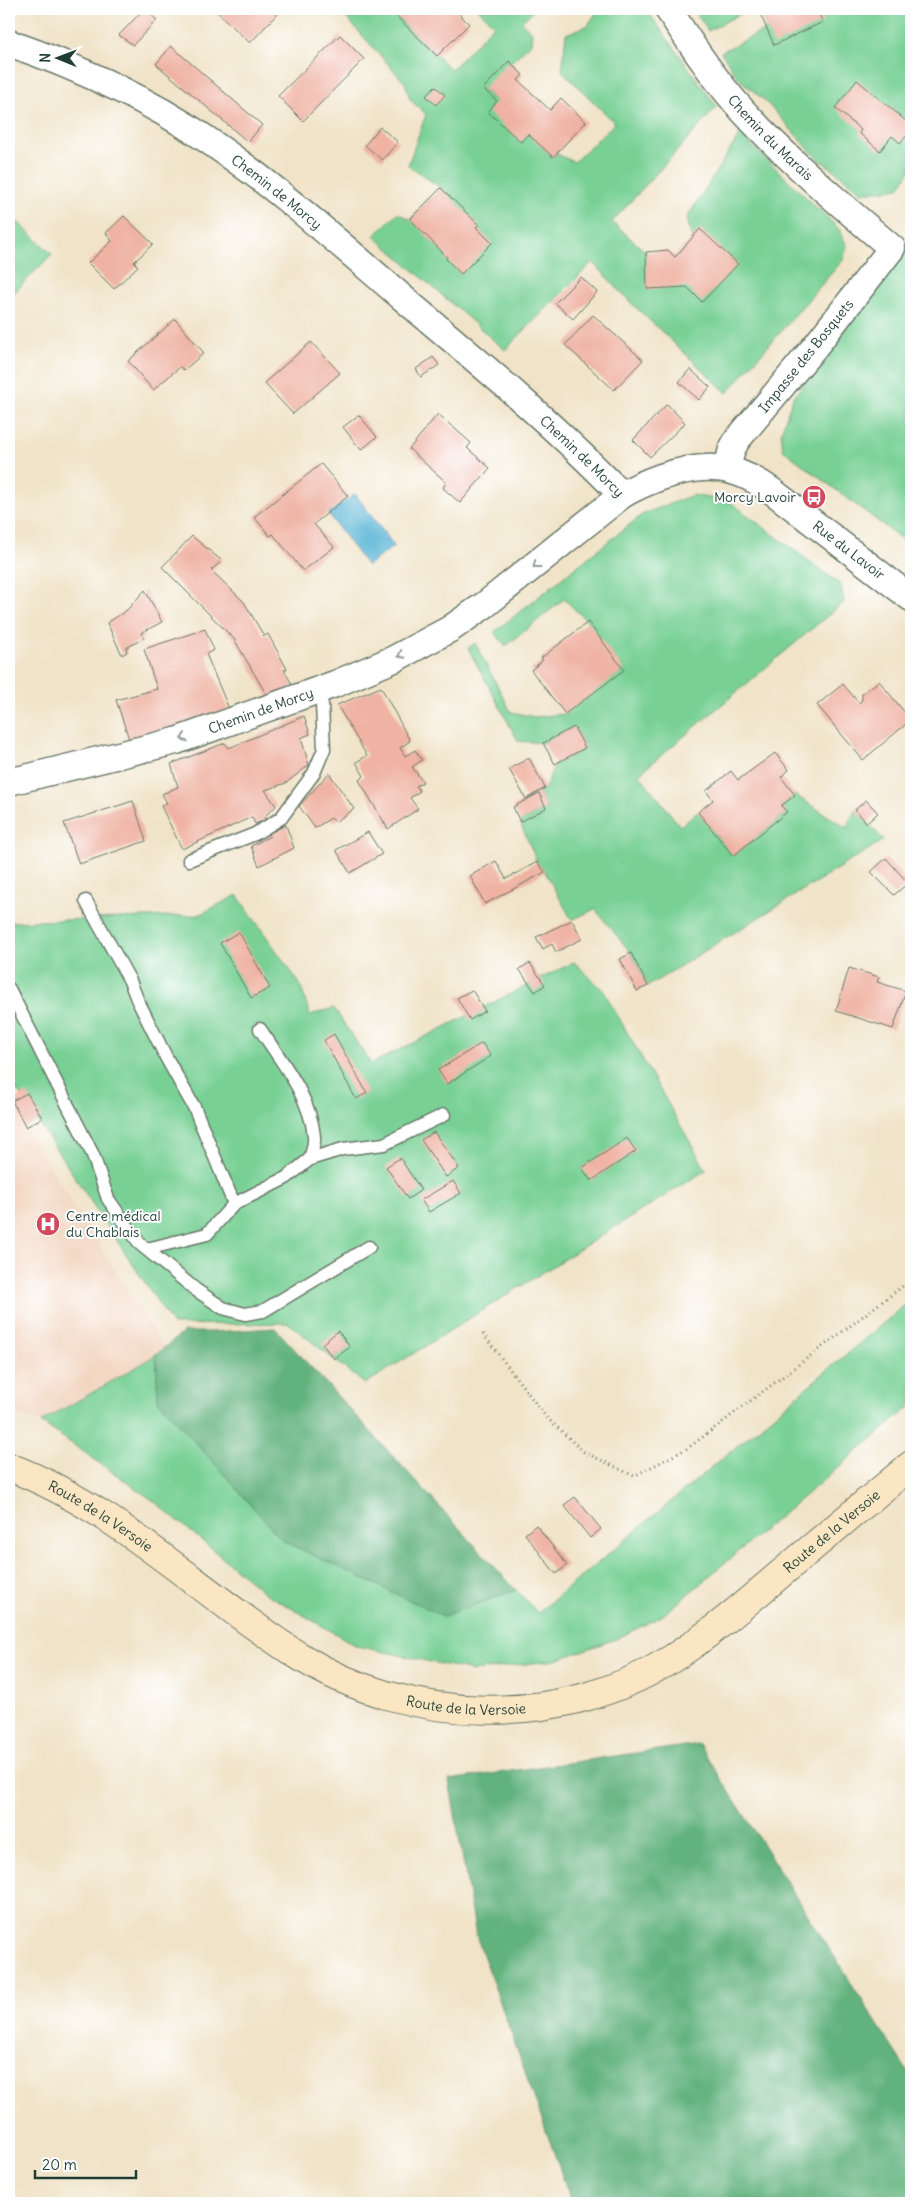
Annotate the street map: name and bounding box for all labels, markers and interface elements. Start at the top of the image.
north arrow [32,32,82,82]
text: N [36,53,54,63]
street label: Chemin du Marais [724,91,817,184]
street label: Chemin de Morcy [228,151,326,233]
street label: Impasse des Bosquets [755,295,857,417]
street label: Chemin de Morcy [536,411,628,501]
bus stop icon: Morcy Lavoir [801,484,827,510]
place label: Morcy Lavoir [714,488,796,506]
street label: Rue du Lavoir [809,517,889,584]
one-way arrow [532,560,541,569]
one-way arrow [397,649,406,659]
street label: Chemin de Morcy [206,683,316,738]
one-way arrow [180,732,188,742]
place label: Centre médical du Chablais [66,1207,161,1241]
hospital icon: Centre médical du Chablais [35,1211,61,1237]
street label: Route de la Versoie [45,1477,156,1556]
street label: Route de la Versoie [780,1486,884,1577]
street label: Route de la Versoie [404,1692,527,1719]
scale bar [35,2147,136,2179]
text: 20 m [42,2155,77,2174]

